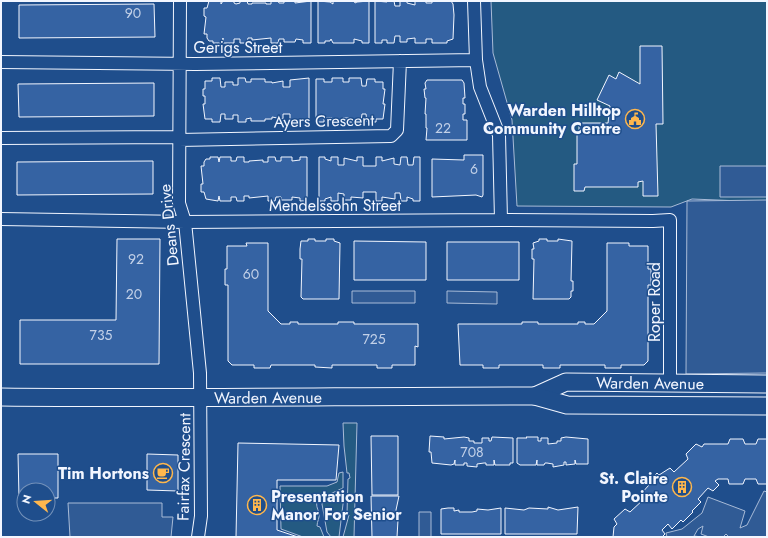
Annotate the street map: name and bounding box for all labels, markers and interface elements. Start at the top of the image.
house number: 90 [125,3,141,23]
street label: Gerigs Street [194,36,283,59]
place label: Warden Hilltop Community Centre [483,99,621,140]
public building icon: Warden Hilltop Community Centre [624,108,646,130]
street label: Ayers Crescent [274,109,375,133]
house number: 22 [435,118,451,138]
house number: 6 [470,159,478,179]
street label: Deans Drive [153,183,185,267]
street label: Mendelssohn Street [269,194,401,217]
house number: 92 [128,249,144,269]
street label: Roper Road [643,262,666,342]
house number: 60 [243,264,259,284]
house number: 20 [126,284,142,304]
house number: 735 [90,325,113,345]
house number: 725 [362,329,386,349]
street label: Warden Avenue [596,371,704,395]
street label: Warden Avenue [214,385,322,409]
street label: Fairfax Crescent [172,413,196,521]
house number: 708 [460,442,484,462]
place label: Tim Hortons [58,462,149,485]
cafe icon: Tim Hortons [152,462,174,484]
place label: St. Claire Pointe [599,467,668,508]
building icon: St. Claire Pointe [671,476,693,498]
north arrow [16,482,56,522]
place label: Presentation Manor For Senior [271,485,402,526]
text: N [18,493,35,506]
building icon: Presentation Manor For Senior [246,494,268,516]

